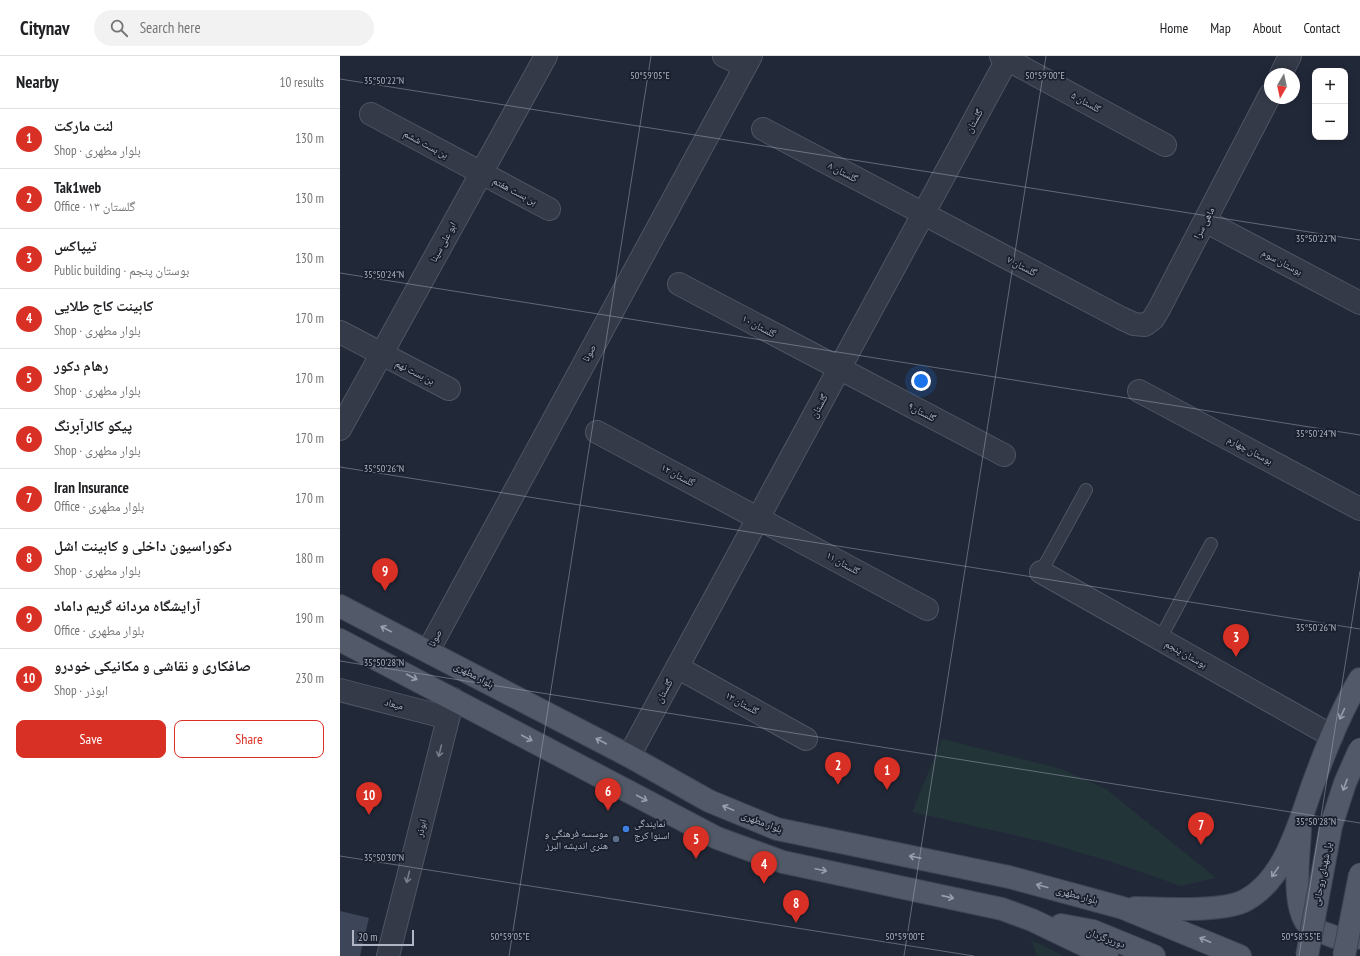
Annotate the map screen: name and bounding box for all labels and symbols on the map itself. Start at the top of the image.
north arrow [1264,68,1300,104]
text: 50°59'05"E [630,69,670,82]
text: 50°59'00"E [1025,69,1065,82]
text: 35°50'22"N [364,74,404,87]
street label: گلستان ۵ [1069,89,1104,116]
street label: گلستان [962,106,986,135]
street label: بن بست ششم [401,127,451,162]
street label: گلستان ۸ [826,159,861,185]
street label: بن بست هفتم [490,174,540,209]
street label: ماهی سرا [1190,204,1218,241]
street label: ابو علی سینا [427,220,459,264]
text: 35°50'22"N [1296,232,1336,245]
street label: بوستان سوم [1259,246,1305,279]
street label: گلستان ۷ [1005,253,1040,279]
text: 35°50'24"N [364,268,404,281]
street label: گلستان ۱۰ [740,312,779,341]
street label: صونا [579,342,599,364]
street label: بن بست نهم [393,357,437,388]
your location [911,371,931,391]
street label: گلستان [807,391,831,420]
street label: گلستان۹ [906,399,939,425]
text: 35°50'24"N [1296,427,1336,440]
street label: بوستان چهارم [1225,433,1275,468]
street label: گلستان ۱۲ [659,461,698,490]
text: 35°50'26"N [364,462,404,475]
street label: گلستان ۱۱ [824,549,863,578]
pin: 9 [372,558,398,591]
text: 35°50'26"N [1296,621,1336,634]
pin: 3 [1223,624,1249,657]
one-way arrow [380,625,392,632]
street label: صونا [425,627,445,649]
street label: بوستان پنجم [1162,637,1210,672]
text: 35°50'28"N [364,656,404,669]
street label: بلوار مطهری [452,659,496,691]
one-way arrow [405,674,417,682]
street label: گلستان [652,676,676,705]
street label: گلستان ۱۳ [723,689,762,718]
street label: میعاد [383,695,405,713]
one-way arrow [1338,708,1345,720]
one-way arrow [521,735,533,742]
one-way arrow [595,737,607,744]
one-way arrow [436,744,443,757]
pin: 2 [825,752,851,785]
pin: 1 [874,757,900,790]
pin: 6 [595,778,621,811]
one-way arrow [1341,778,1348,791]
pin: 10 [356,782,382,815]
one-way arrow [636,795,648,803]
one-way arrow [722,804,734,812]
street label: بلوار مطهری [740,808,785,836]
pin: 7 [1188,812,1214,845]
text: 35°50'28"N [1296,815,1336,828]
place label: نمایندگی اسنوا کرج [634,817,670,842]
street label: ابوذر [412,818,429,839]
marker: نمایندگی اسنوا کرج [621,824,631,834]
pin: 5 [683,826,709,859]
place label: موسسه فرهنگی و هنری اندیشه البرز [544,827,608,852]
marker: موسسه فرهنگی و هنری اندیشه البرز [611,834,621,844]
street label: پل شهدای روحانی [1309,841,1335,907]
text: 35°50'30"N [364,851,404,864]
pin: 4 [751,851,777,884]
one-way arrow [909,853,922,861]
one-way arrow [814,866,827,874]
one-way arrow [1271,866,1279,877]
one-way arrow [404,870,412,883]
one-way arrow [1036,882,1049,889]
street label: بلوار مطهری [1054,883,1100,907]
pin: 8 [783,890,809,923]
one-way arrow [941,893,954,901]
street label: دوربرگردان [1085,925,1127,951]
scale bar [352,928,414,947]
text: 50°59'05"E [490,930,530,943]
text: 50°59'00"E [885,930,925,943]
text: 50°58'55"E [1281,930,1321,943]
one-way arrow [1199,936,1211,944]

